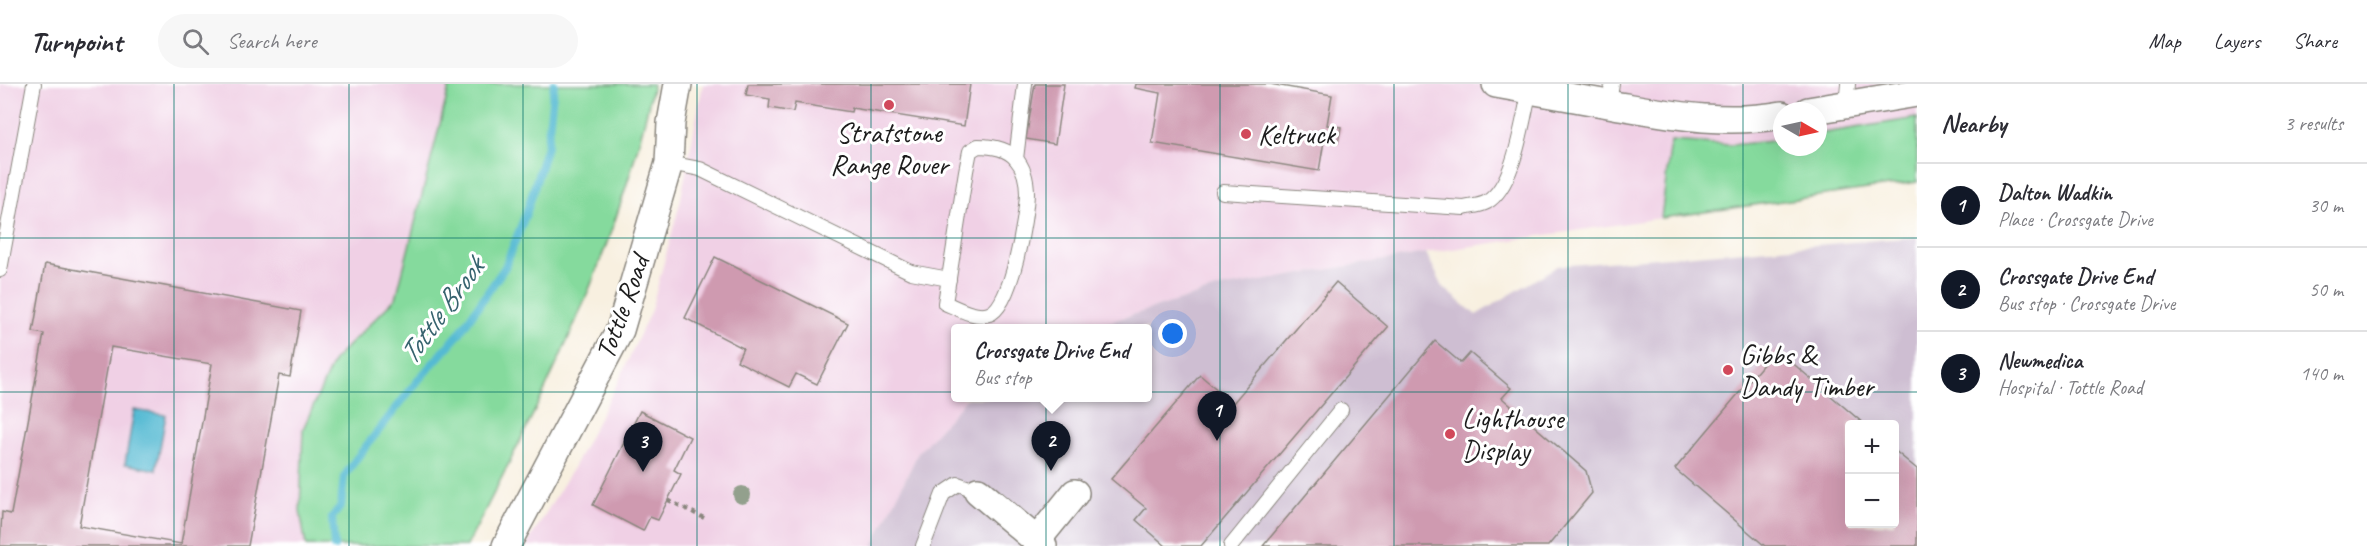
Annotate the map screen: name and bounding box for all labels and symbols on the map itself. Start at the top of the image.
marker: Stratstone Range Rover [882,98,896,112]
north arrow [1773,102,1827,156]
place label: Stratstone Range Rover [830,115,951,182]
place label: Keltruck [1258,117,1337,152]
marker: Keltruck [1239,127,1253,141]
water label: Tottle Brook [390,246,495,372]
street label: Tottle Road [587,247,658,363]
your location [1158,319,1187,348]
place label: Gibbs & Dandy Timber [1740,337,1875,404]
marker: Gibbs & Dandy Timber [1721,363,1735,377]
pin: 1 [1198,392,1236,441]
place label: Lighthouse Display [1462,401,1565,468]
pin: 3 [624,422,662,472]
pin: 2 [1032,422,1070,471]
marker: Lighthouse Display [1443,427,1457,441]

